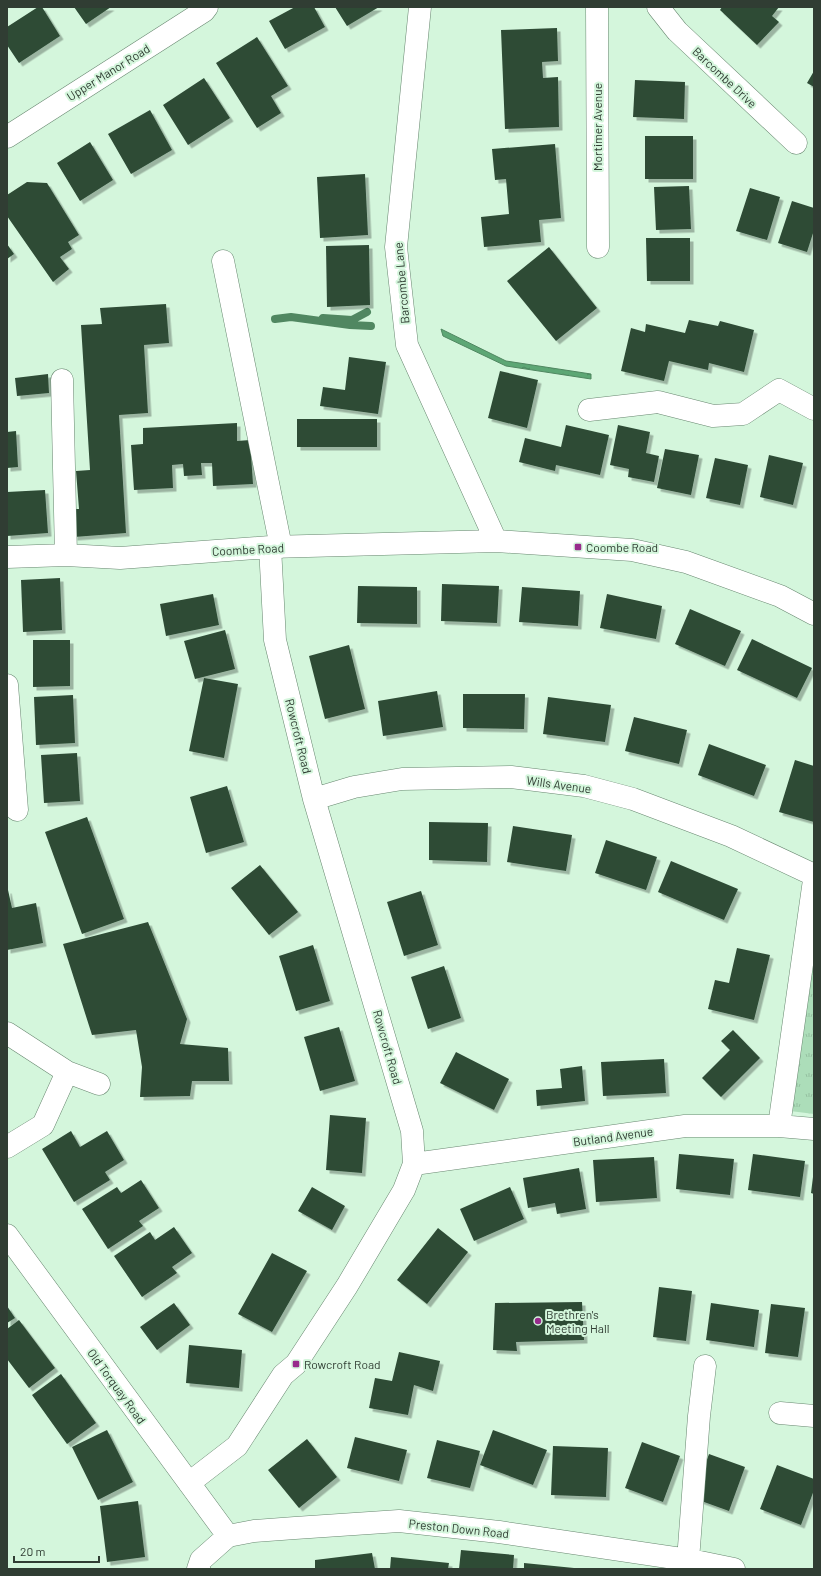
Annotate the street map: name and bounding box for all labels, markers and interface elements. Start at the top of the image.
street label: Upper Manor Road [64,41,152,103]
street label: Barcombe Drive [690,44,760,110]
street label: Mortimer Avenue [590,83,604,171]
street label: Barcombe Lane [390,242,412,324]
street label: Coombe Road [212,540,284,558]
place label: Coombe Road [586,540,658,554]
marker: Coombe Road [573,542,583,552]
street label: Rowcroft Road [283,697,315,775]
street label: Wills Avenue [526,773,592,795]
street label: Rowcroft Road [371,1008,405,1086]
street label: Butland Avenue [572,1123,654,1149]
place label: Brethren's Meeting Hall [546,1307,610,1335]
marker: Brethren's Meeting Hall [533,1316,543,1326]
street label: Old Torquay Road [85,1346,149,1426]
place label: Rowcroft Road [304,1357,381,1371]
marker: Rowcroft Road [291,1359,301,1369]
street label: Preston Down Road [408,1516,510,1540]
scale bar [14,1538,99,1564]
text: 20 m [20,1544,46,1558]

